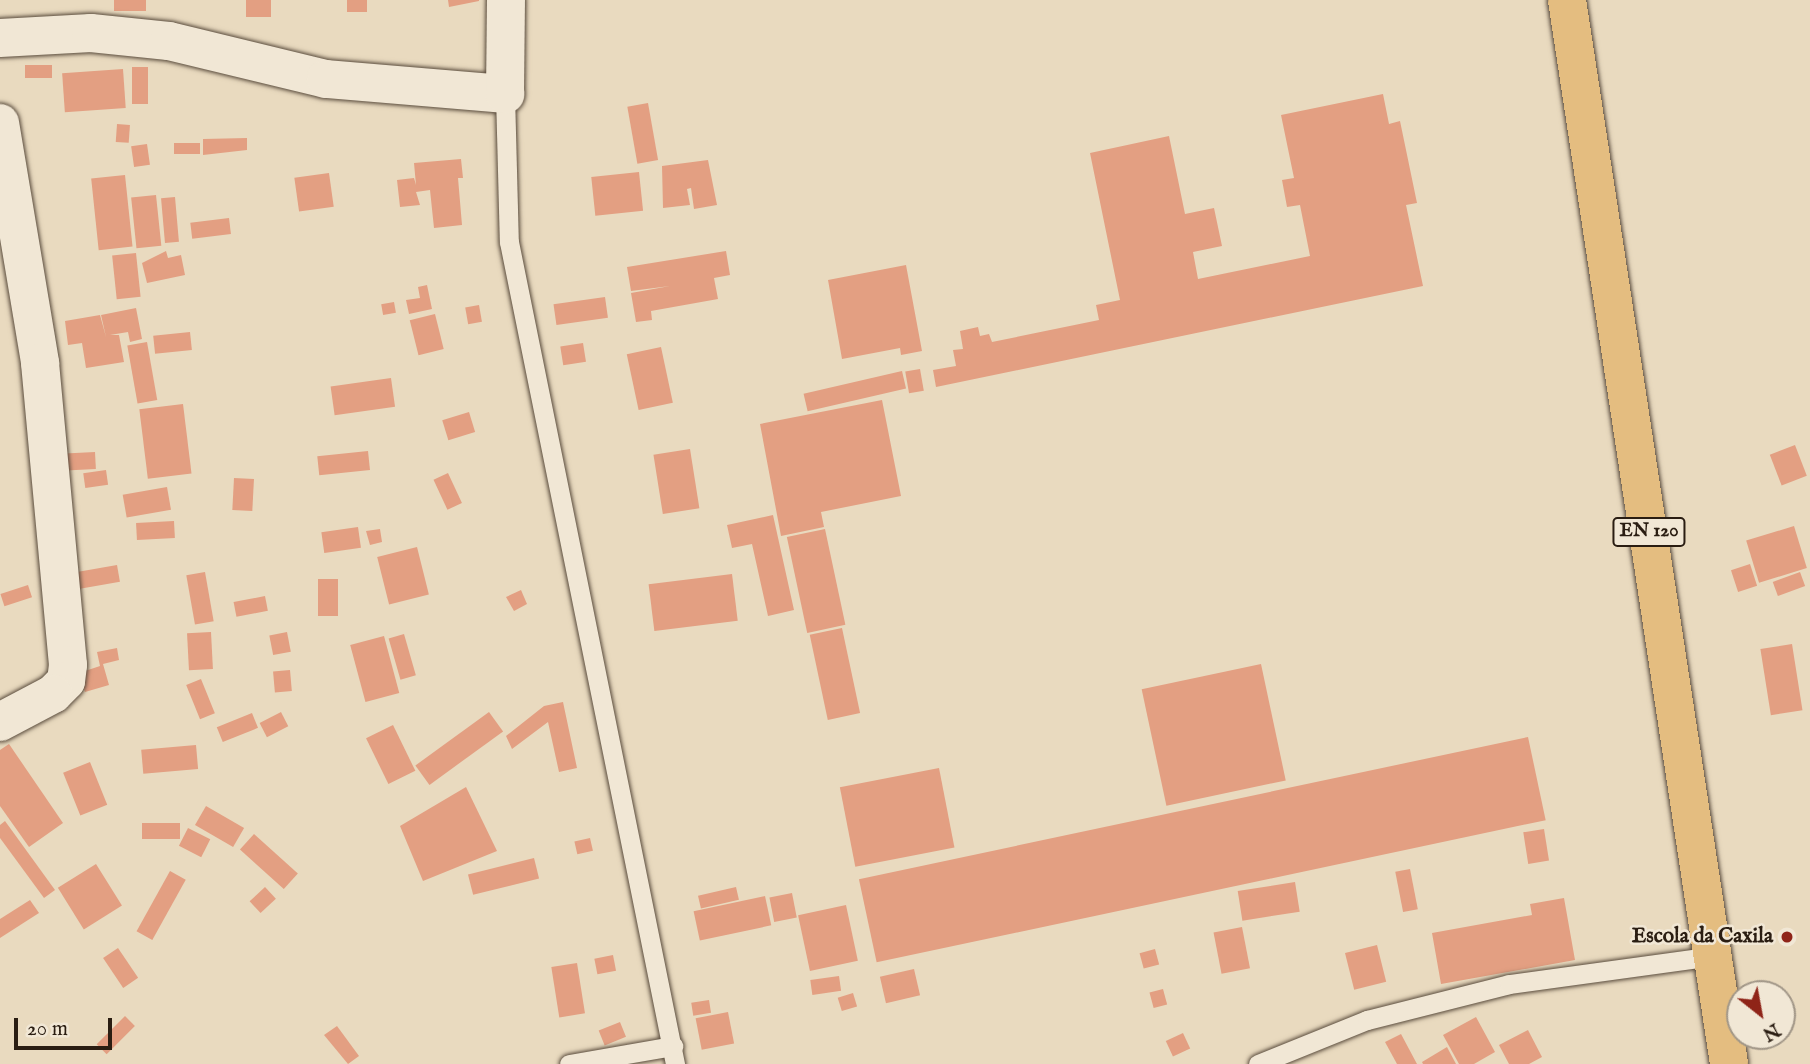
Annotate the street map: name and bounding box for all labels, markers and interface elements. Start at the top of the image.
road number: EN 120 [1612,516,1686,548]
place label: Escola da Caxila [1632,924,1773,950]
marker: Escola da Caxila [1779,929,1795,945]
north arrow [1726,980,1796,1050]
scale bar [18,1004,116,1048]
text: 20 m [27,1016,68,1043]
text: N [1758,1017,1784,1046]

